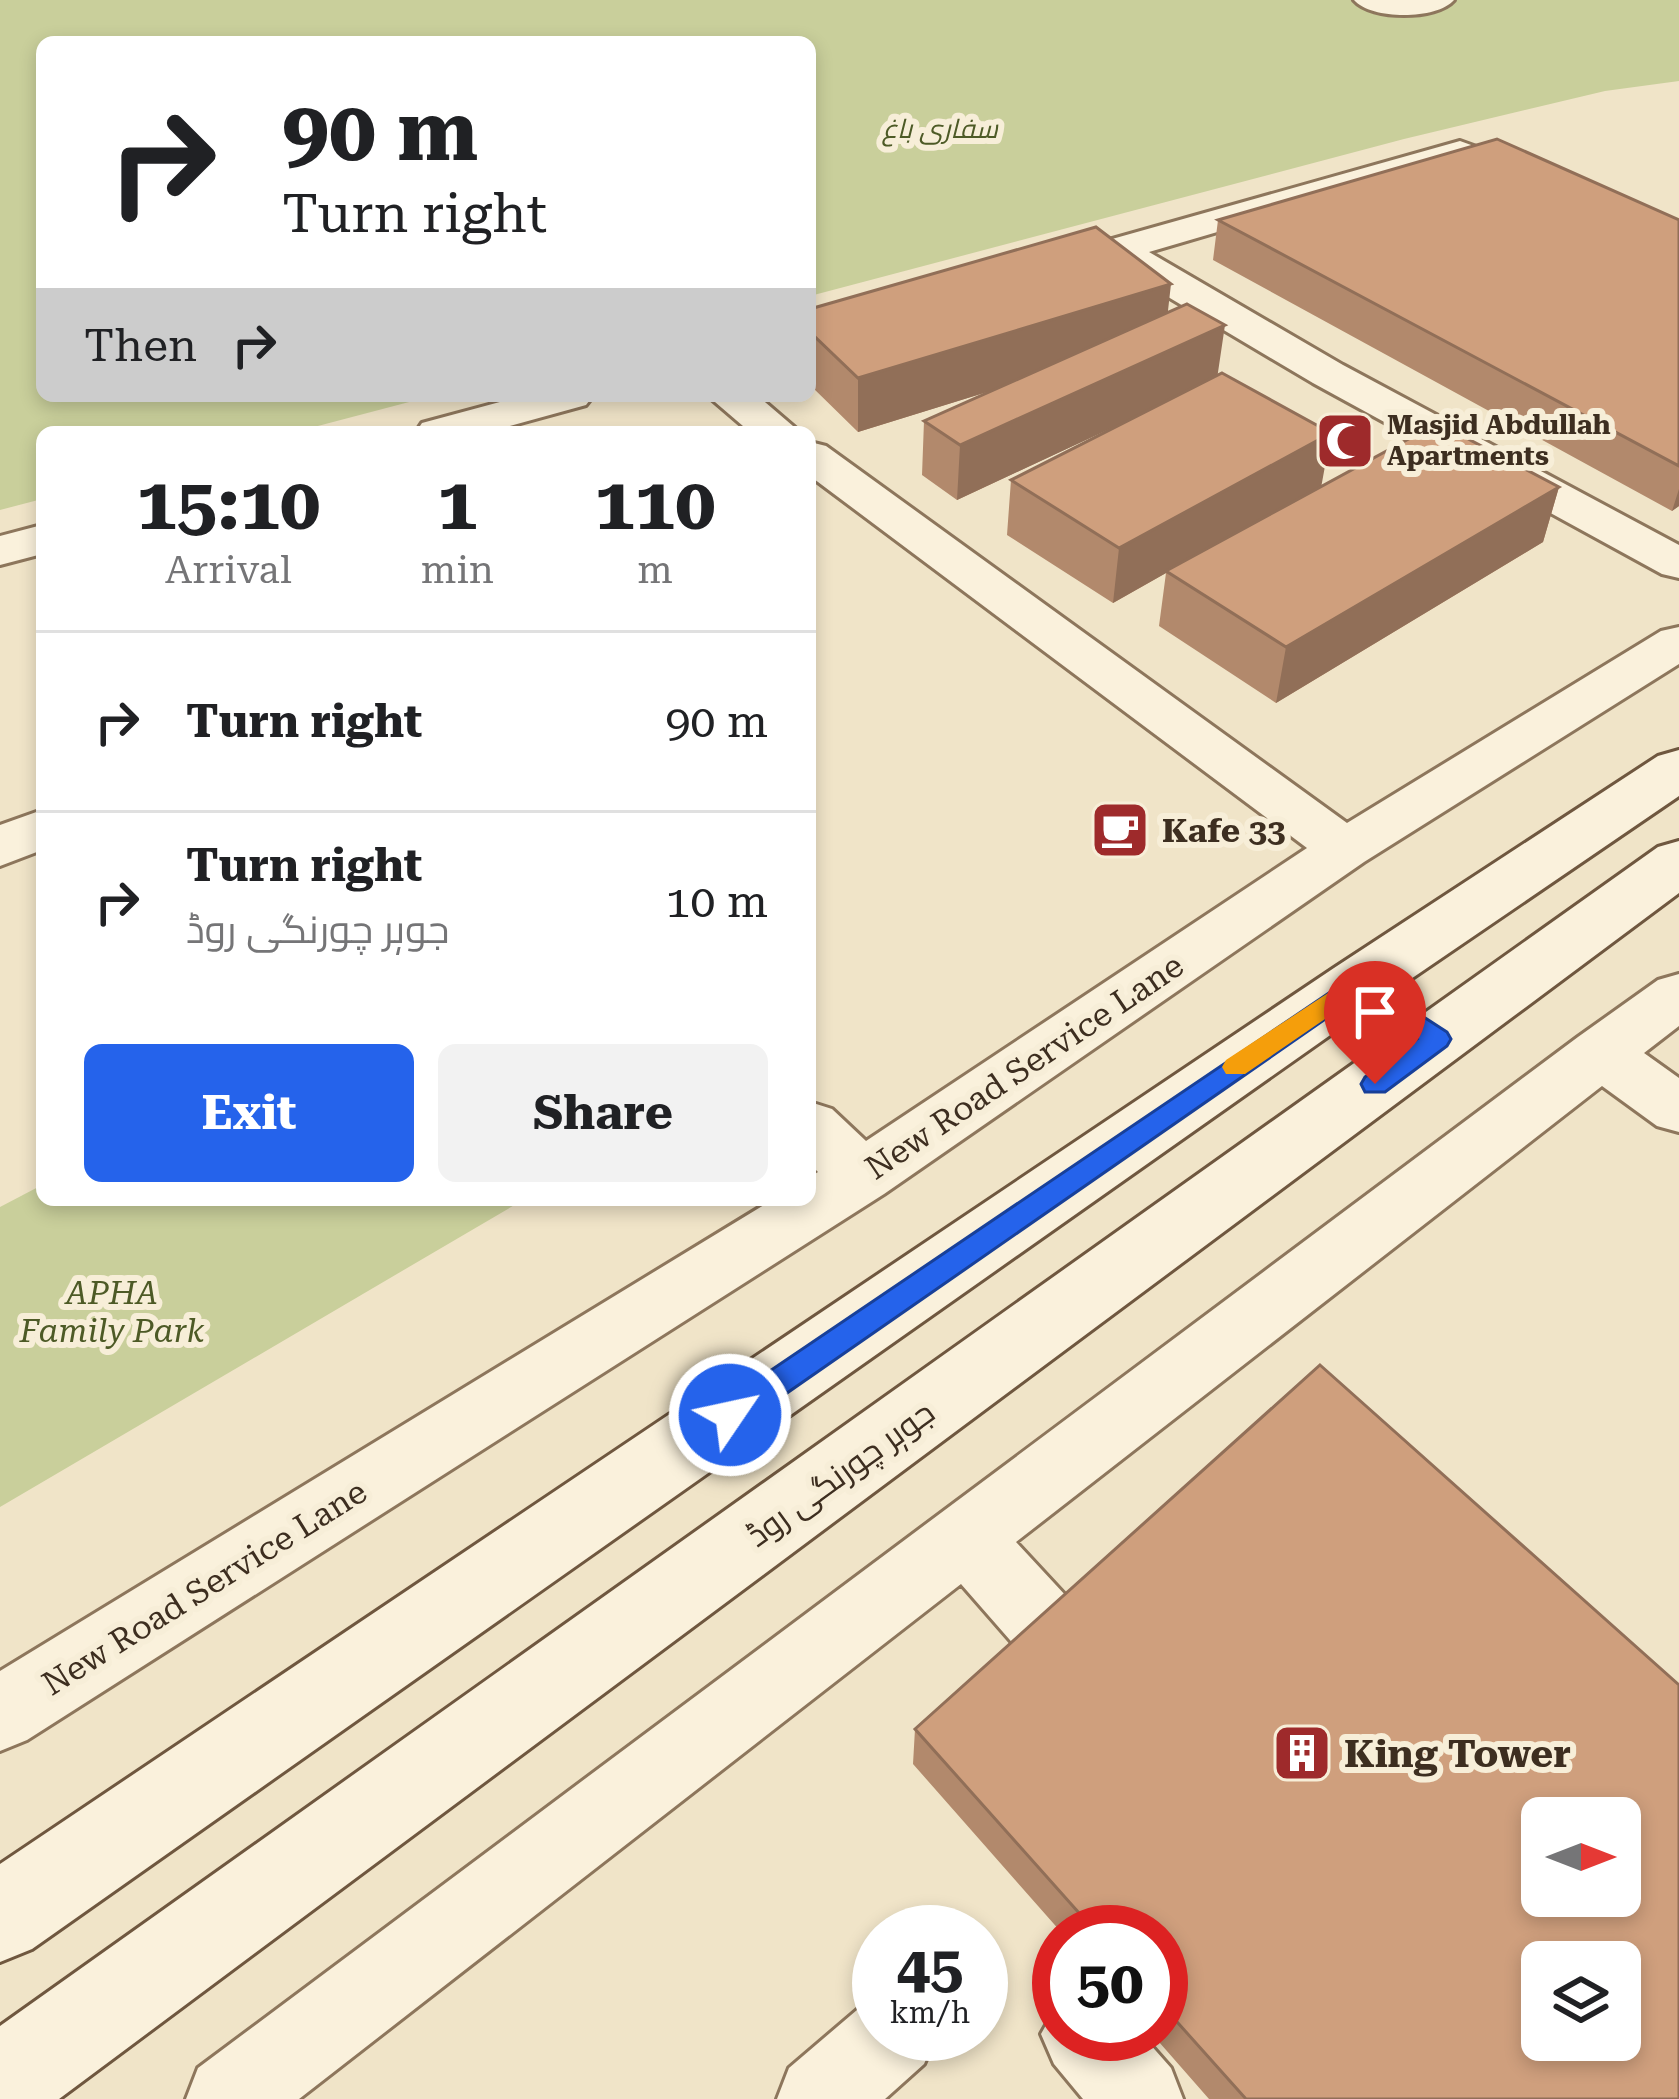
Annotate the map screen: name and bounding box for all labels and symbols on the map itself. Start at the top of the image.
park label: سفاری باغ [881,113,999,147]
place label: Masjid Abdullah Apartments [1387,409,1611,472]
mosque icon: Masjid Abdullah Apartments [1314,410,1376,472]
cafe icon: Kafe 33 [1089,799,1151,861]
place label: Kafe 33 [1162,811,1285,850]
street label: New Road Service Lane [858,945,1191,1187]
pin [1324,961,1426,1084]
park label: APHA Family Park [19,1273,205,1350]
position arrow [667,1352,793,1478]
street label: جوہر چورنگی روڈ [739,1392,943,1556]
street label: New Road Service Lane [35,1472,374,1703]
building icon: King Tower [1271,1722,1333,1784]
place label: King Tower [1344,1731,1571,1777]
north arrow [1521,1797,1641,1917]
speed limit sign: 50 [1032,1905,1188,2061]

